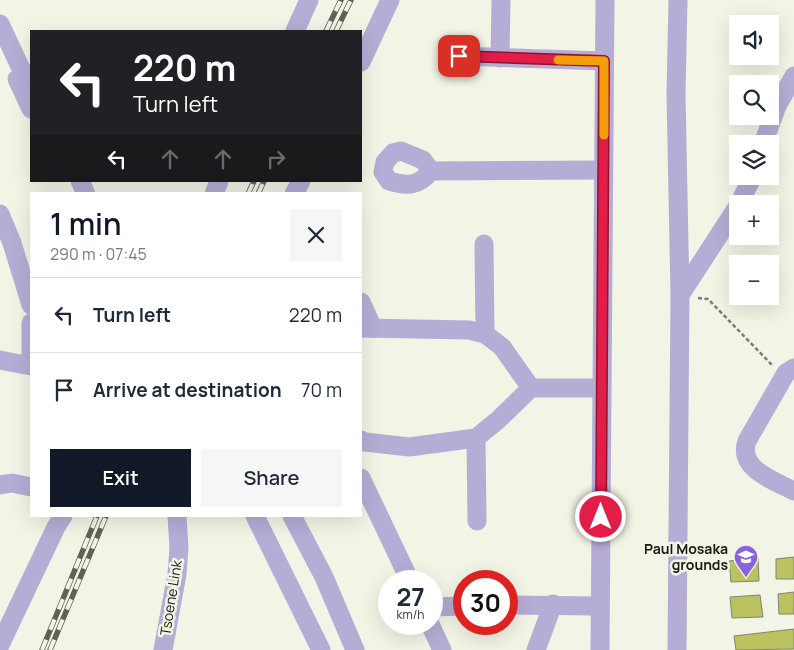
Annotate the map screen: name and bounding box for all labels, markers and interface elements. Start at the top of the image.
map controls [729,15,779,305]
button: sound [729,15,779,65]
pin [438,35,480,77]
icon: arrive [445,42,473,70]
text: 220 m [133,44,236,92]
icon: left [50,50,115,115]
button: search [729,75,779,125]
text: Turn left [133,89,218,119]
button: layers [729,135,779,185]
icon: left [103,145,131,173]
icon: ahead [156,145,184,173]
icon: ahead [209,145,237,173]
icon: right [262,145,290,173]
button: + [729,195,779,245]
text: 1 min [50,203,122,244]
button: close [290,209,342,261]
text: 290 m · 07:45 [50,243,147,265]
button: − [729,255,779,305]
icon: left [50,301,78,329]
text: Turn left [93,302,171,328]
text: 220 m [289,302,342,328]
icon: arrive [50,376,78,404]
text: Arrive at destination [93,377,282,403]
text: 70 m [301,377,342,403]
button: Exit [50,449,191,507]
button: Share [201,449,342,507]
position arrow [574,490,626,542]
place label: Paul Mosaka grounds [644,539,728,574]
school or university icon: Paul Mosaka grounds [733,544,759,578]
street label: Tsoene Link [155,558,186,637]
speed limit sign: 30 [453,570,518,635]
text: 27 [396,579,425,614]
text: km/h [397,606,424,623]

